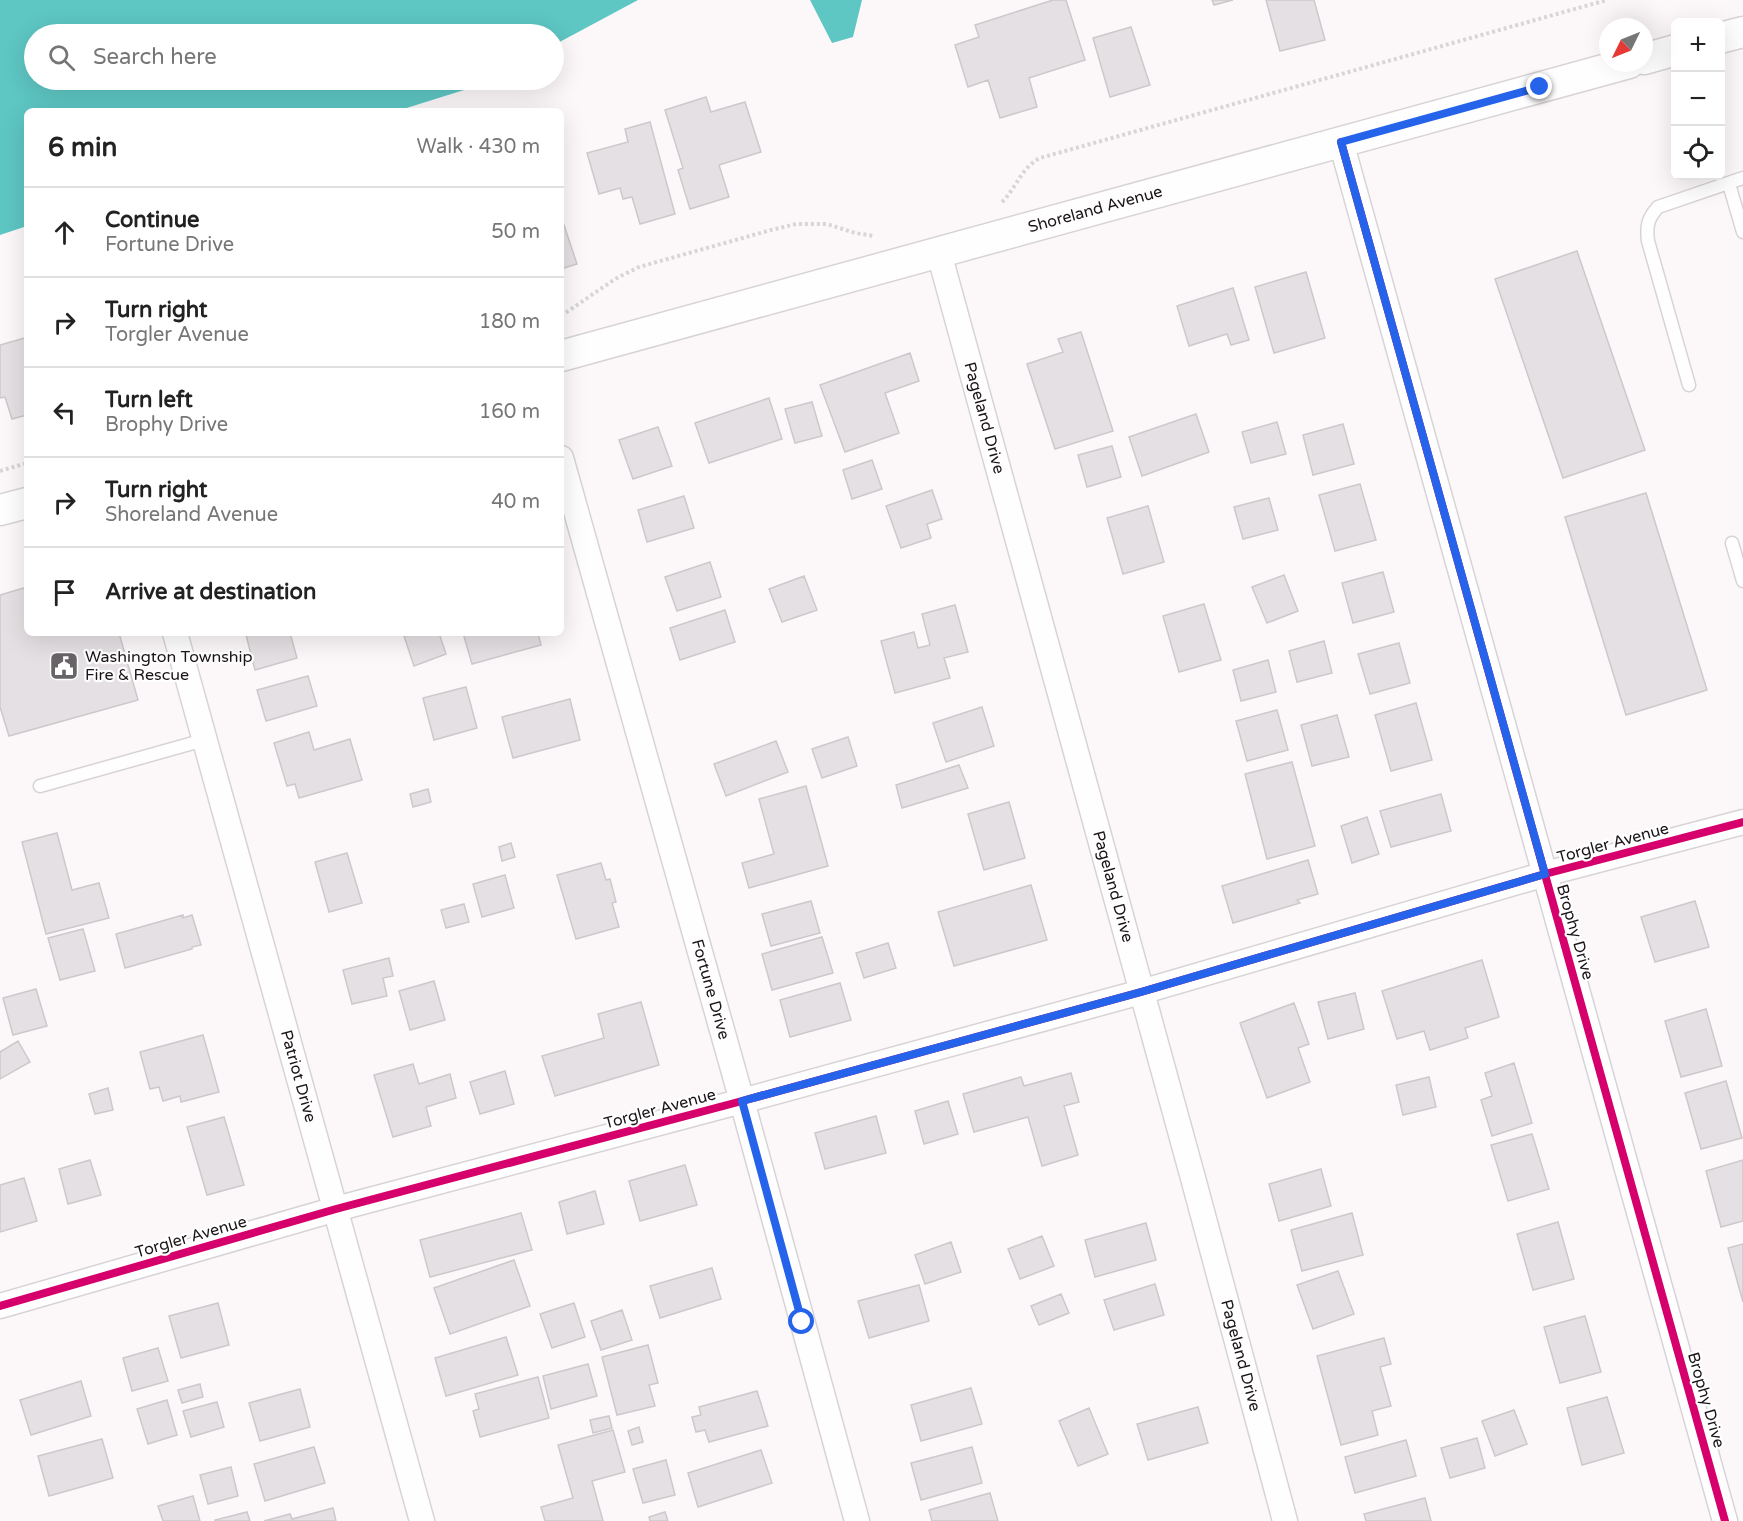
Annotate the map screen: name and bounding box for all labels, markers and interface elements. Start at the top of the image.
north arrow [1599,18,1653,72]
map controls [1671,18,1725,180]
button: + [1671,18,1725,72]
search box [24,24,564,90]
icon: search [45,41,78,74]
text: Search here [93,44,217,70]
button: − [1671,72,1725,126]
route end [1526,73,1552,99]
button: locate [1671,126,1725,180]
text: 6 min [48,132,117,163]
text: Walk · 430 m [417,135,540,159]
street label: Shoreland Avenue [1026,181,1165,237]
text: Continue [105,207,200,233]
icon: ahead [48,216,81,249]
text: 50 m [491,220,540,244]
text: Fortune Drive [105,233,234,257]
text: Turn right [105,297,207,323]
icon: right [48,306,81,339]
text: 180 m [479,310,540,334]
text: Torgler Avenue [105,323,249,347]
street label: Pageland Drive [959,360,1009,476]
text: Turn left [105,387,193,413]
icon: left [48,396,81,429]
text: 160 m [479,400,540,424]
text: Brophy Drive [105,413,228,437]
text: Turn right [105,477,207,503]
icon: right [48,486,81,519]
text: 40 m [491,490,540,514]
text: Shoreland Avenue [105,503,278,527]
icon: arrive [48,576,81,609]
text: Arrive at destination [105,579,316,605]
place label: Washington Township Fire & Rescue [85,647,253,685]
public building icon: Washington Township Fire & Rescue [48,650,80,682]
street label: Torgler Avenue [1555,818,1671,868]
street label: Pageland Drive [1088,828,1138,945]
street label: Brophy Drive [1552,882,1598,982]
street label: Fortune Drive [687,937,734,1042]
street label: Patriot Drive [276,1028,321,1125]
street label: Torgler Avenue [602,1084,718,1134]
street label: Torgler Avenue [133,1212,249,1262]
street label: Pageland Drive [1216,1297,1265,1414]
route start [788,1308,814,1334]
street label: Brophy Drive [1683,1350,1729,1450]

